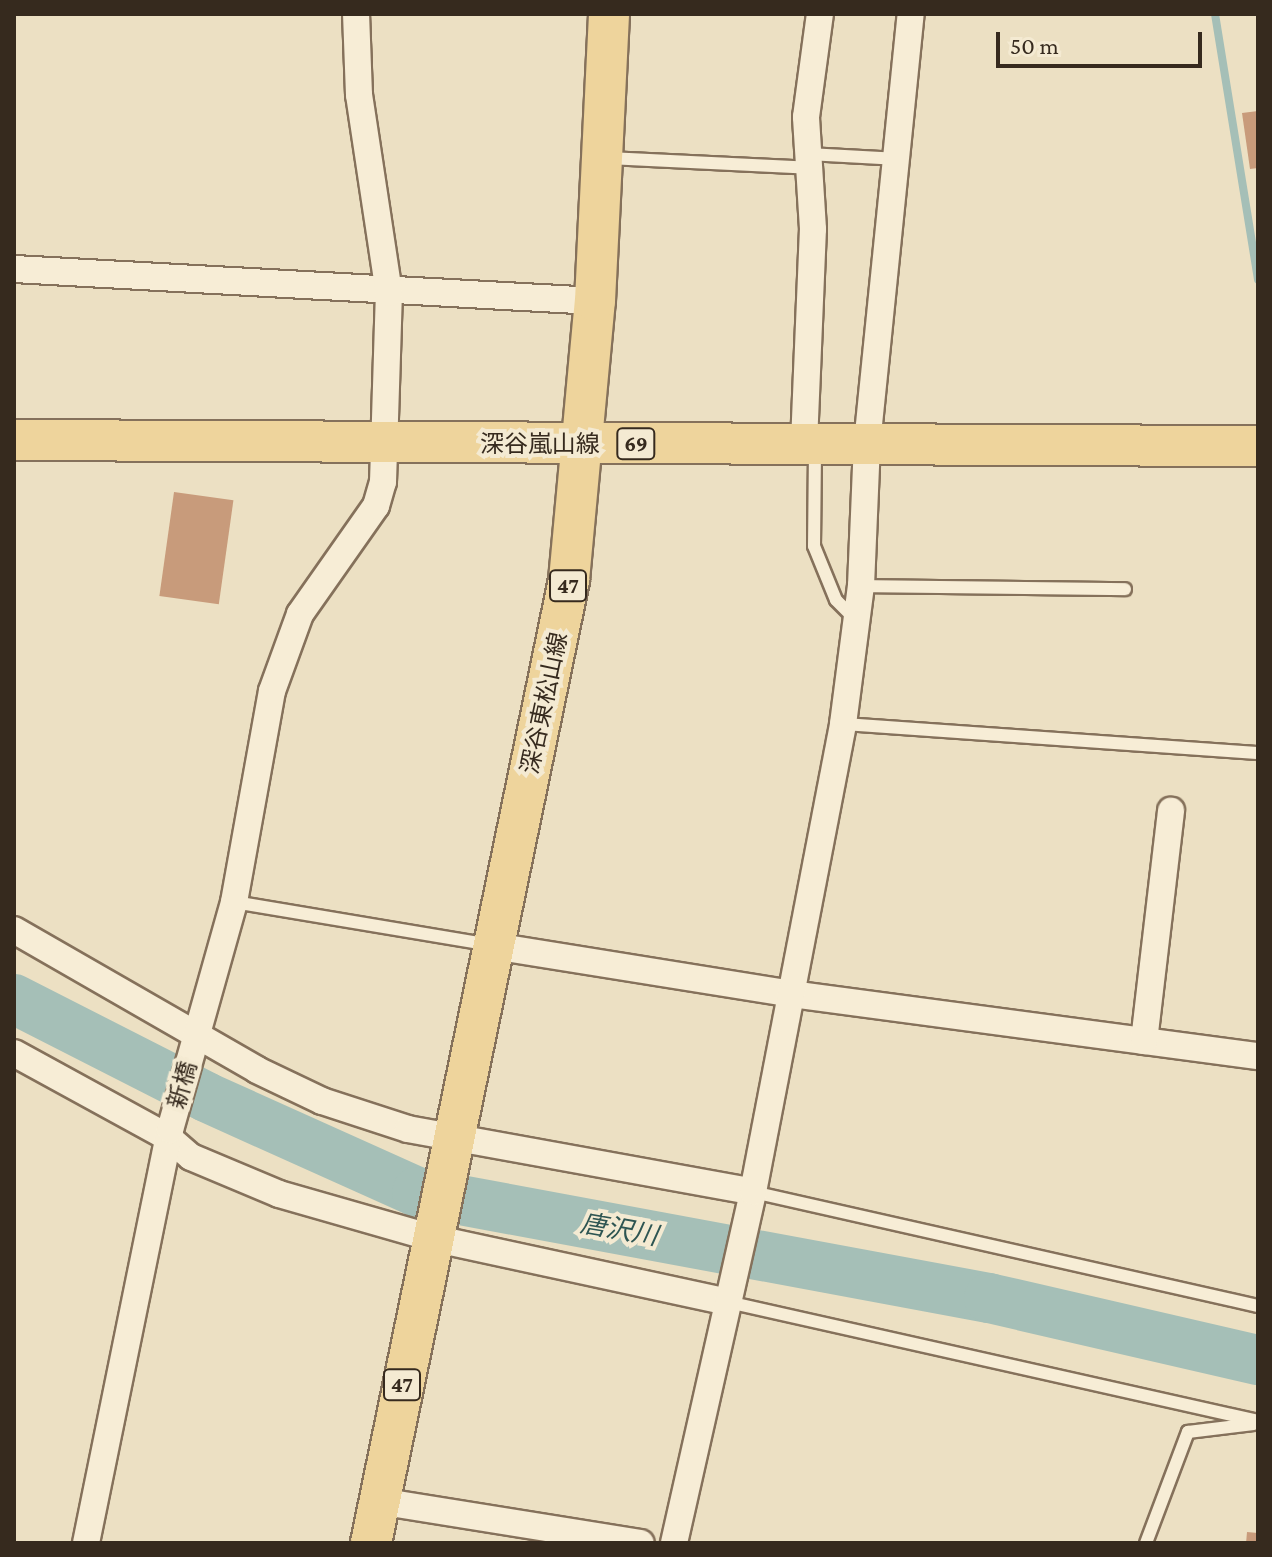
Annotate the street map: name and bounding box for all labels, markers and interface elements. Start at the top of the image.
scale bar [1000,16,1206,66]
text: 50 m [1010,32,1059,59]
road number: 69 [616,426,656,462]
street label: 深谷嵐山線 [480,430,600,458]
road number: 47 [548,568,588,604]
street label: 深谷東松山線 [515,630,573,776]
street label: 新橋 [162,1058,202,1112]
water label: 唐沢川 [578,1208,660,1252]
road number: 47 [382,1367,422,1403]

